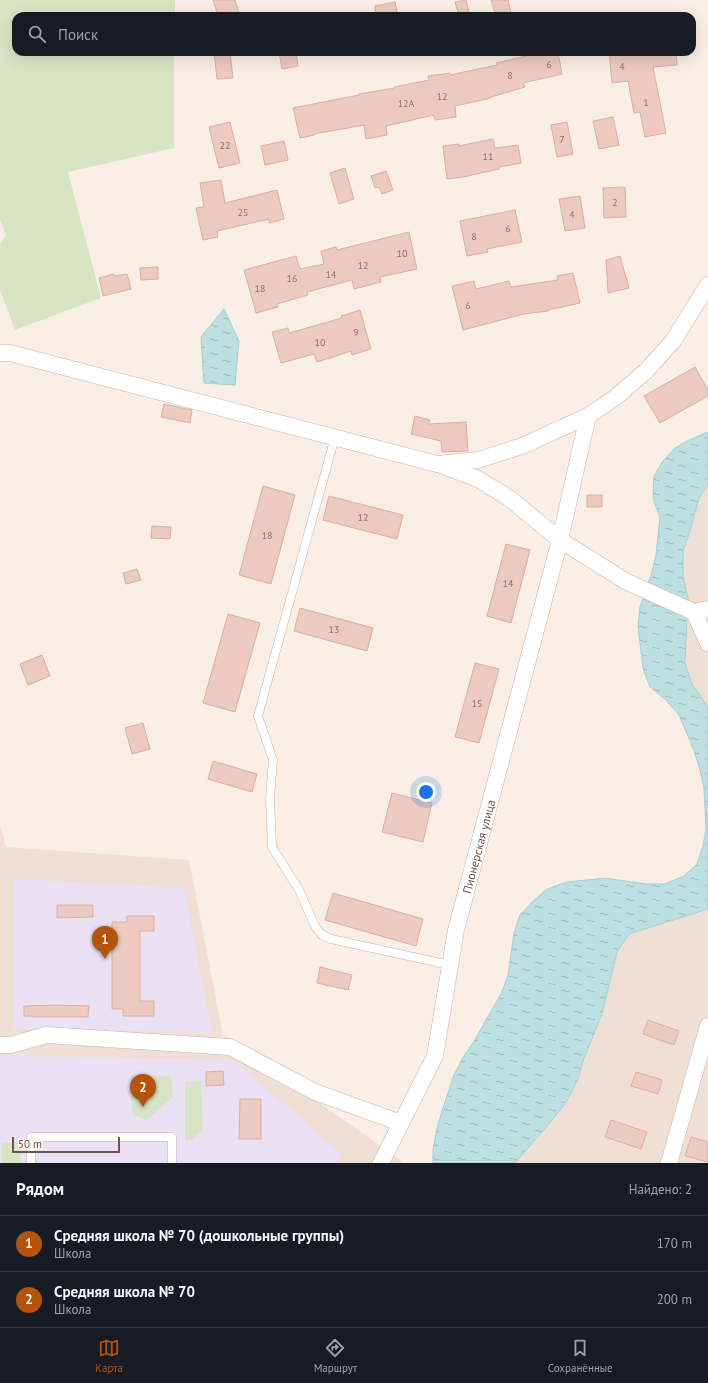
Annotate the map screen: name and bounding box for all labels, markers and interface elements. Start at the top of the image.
search box [12,12,696,56]
icon: search [26,23,48,45]
text: Поиск [58,25,98,44]
house number: 6 [546,58,552,71]
house number: 4 [619,60,625,73]
house number: 8 [507,69,513,82]
house number: 12 [437,90,447,103]
house number: 1 [643,96,649,109]
house number: 12А [398,97,415,110]
house number: 7 [559,133,565,146]
house number: 22 [220,139,230,152]
house number: 11 [483,150,493,163]
house number: 2 [612,196,618,209]
house number: 25 [238,206,248,219]
house number: 4 [569,208,575,221]
house number: 6 [505,222,511,235]
house number: 8 [471,230,477,243]
house number: 10 [397,247,408,260]
house number: 12 [358,259,368,272]
house number: 14 [326,268,337,281]
house number: 16 [287,272,297,285]
house number: 18 [255,282,265,295]
house number: 6 [465,299,471,312]
house number: 9 [353,326,359,339]
house number: 10 [315,336,326,349]
house number: 12 [358,511,368,524]
house number: 18 [262,529,272,542]
house number: 14 [503,577,514,590]
house number: 13 [329,623,339,636]
house number: 15 [472,697,482,710]
your location [416,782,436,802]
street label: Пионерская улица [459,798,498,895]
pin: 1 [92,926,118,959]
pin: 2 [130,1074,156,1107]
scale bar [12,1135,120,1154]
text: 50 m [18,1137,42,1151]
text: Рядом [16,1178,64,1200]
text: Найдено: 2 [629,1181,692,1198]
text: Средняя школа № 70 (дошкольные группы) [54,1226,344,1245]
text: 1 [25,1235,33,1252]
text: 170 m [657,1235,692,1252]
text: Школа [54,1245,91,1262]
text: Средняя школа № 70 [54,1282,195,1301]
text: 2 [25,1291,33,1308]
text: 200 m [657,1291,692,1308]
text: Школа [54,1301,91,1318]
tab: Карта [95,1337,123,1375]
tab: Маршрут [314,1337,357,1375]
tab: Сохранённые [548,1337,613,1375]

